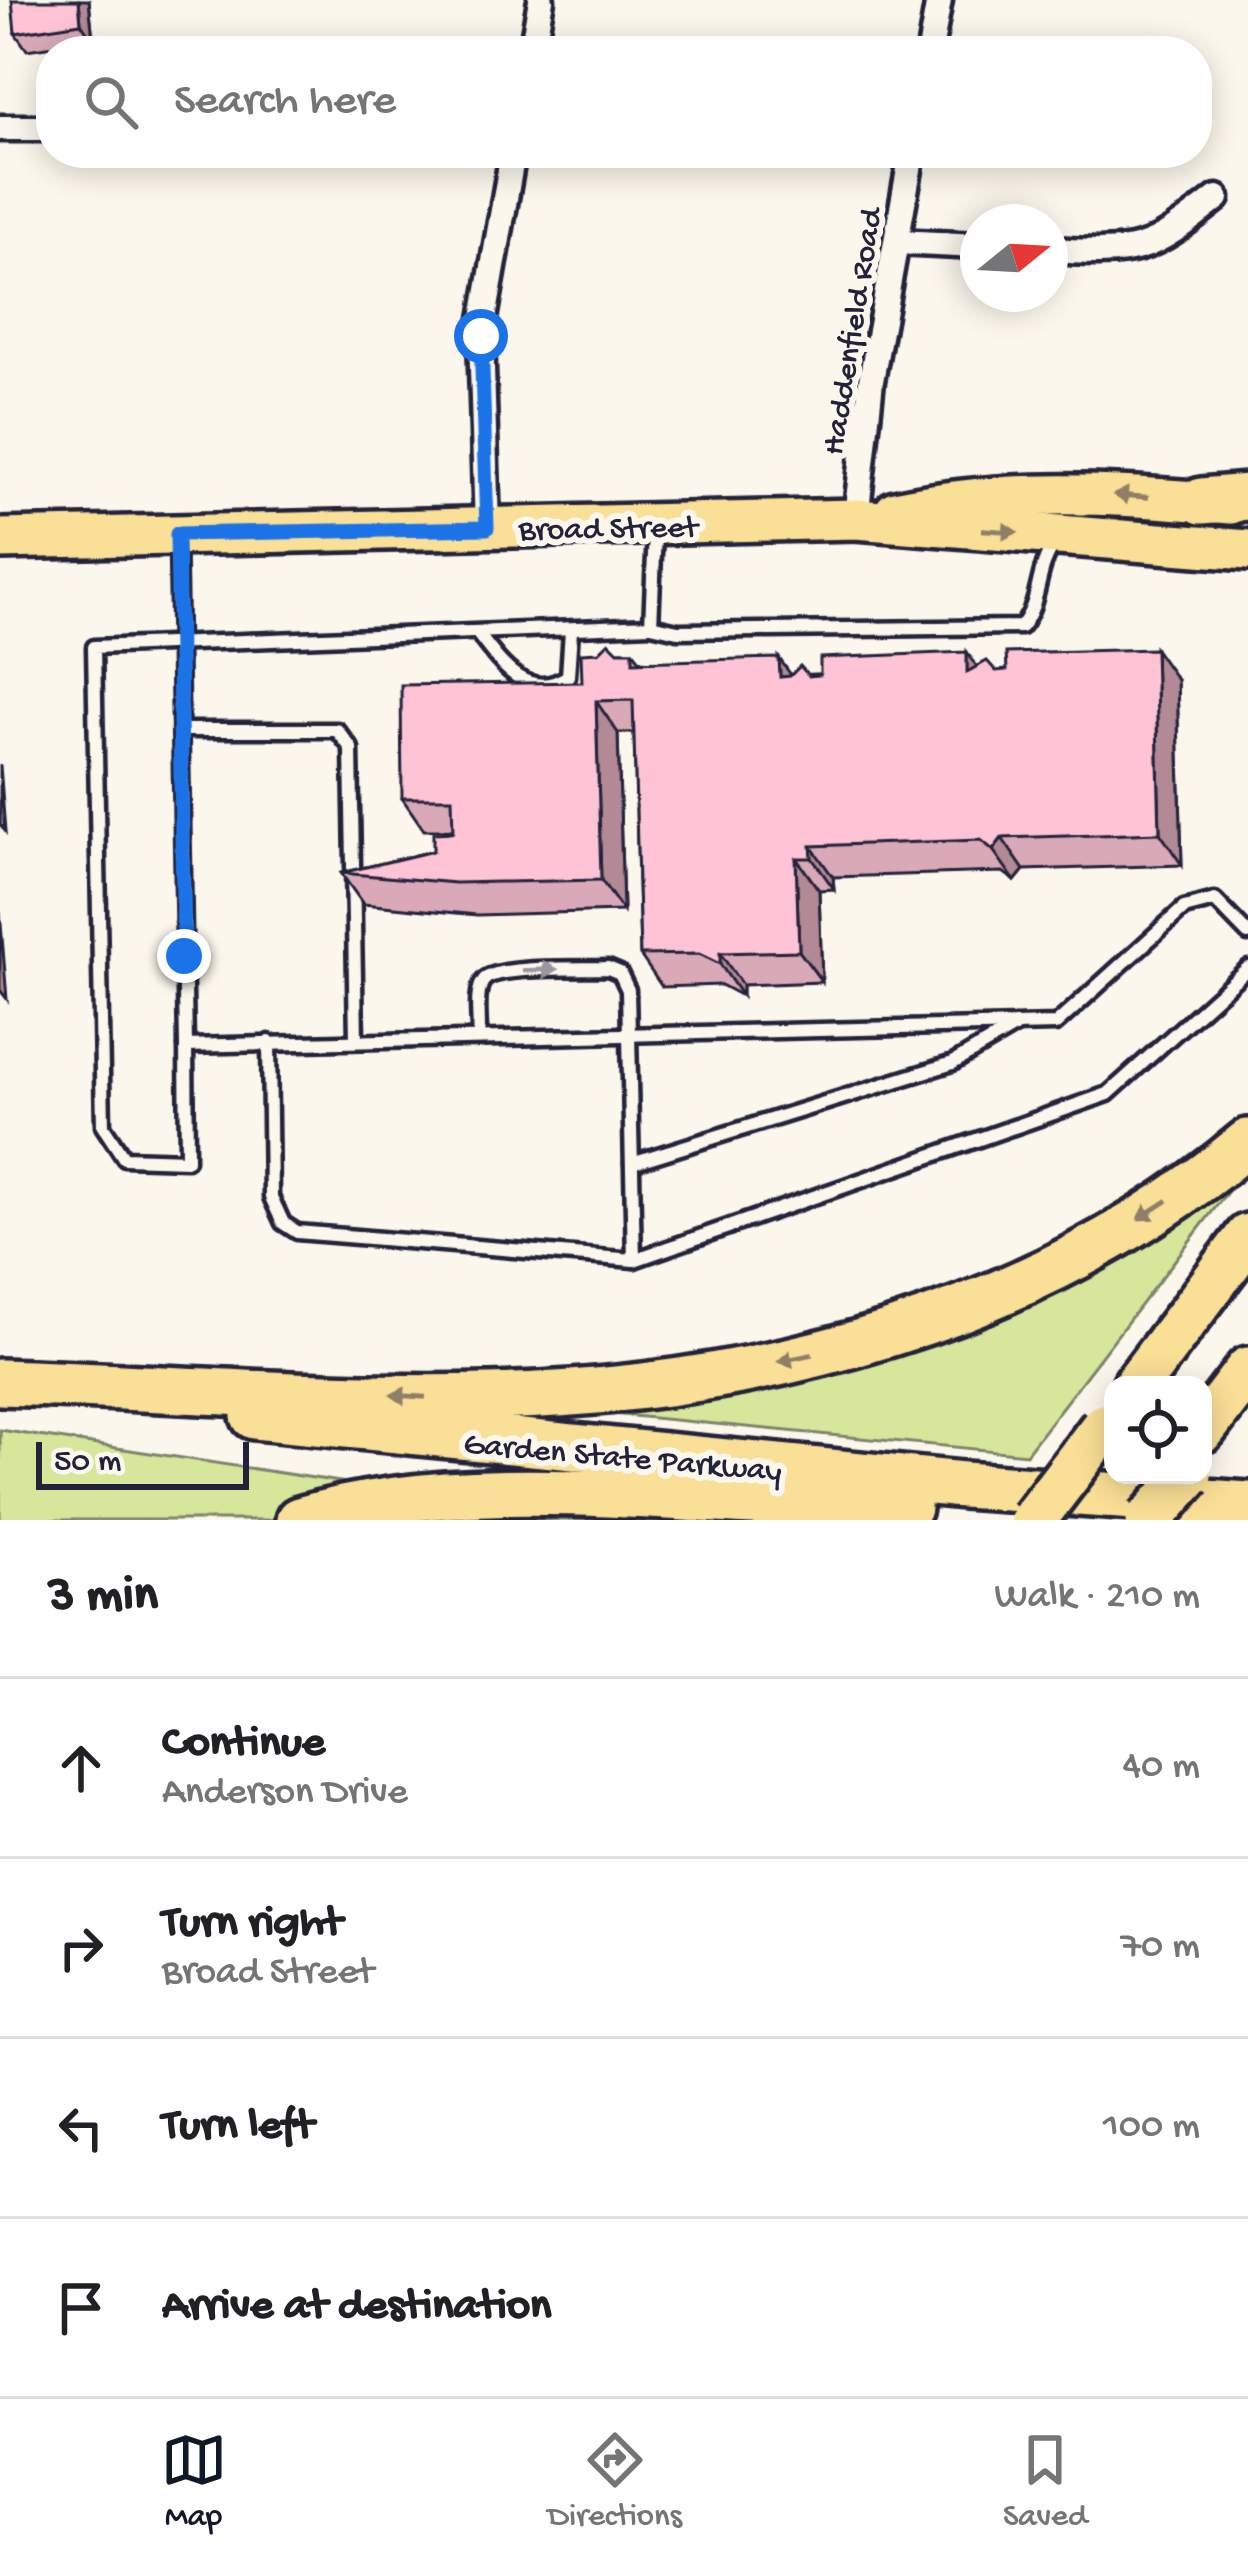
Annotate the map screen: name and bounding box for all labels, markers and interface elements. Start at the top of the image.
search box [36,36,1212,168]
icon: search [78,69,144,135]
text: Search here [174,76,396,129]
street label: Haddenfield Road [817,203,894,458]
north arrow [960,204,1068,312]
route start [454,309,508,363]
one-way arrow [1112,487,1149,506]
street label: Broad Street [517,510,701,552]
one-way arrow [982,522,1019,541]
route end [157,929,211,983]
one-way arrow [522,961,560,980]
one-way arrow [1137,1199,1170,1221]
one-way arrow [776,1349,813,1368]
map controls [1104,1376,1212,1484]
button: locate [1104,1376,1212,1484]
one-way arrow [389,1387,426,1406]
street label: Garden State Parkway [462,1427,783,1493]
scale bar [36,1436,249,1489]
text: 50 m [54,1444,121,1482]
text: 3 min [48,1568,158,1628]
text: Walk · 210 m [995,1575,1200,1621]
text: Continue [162,1718,325,1771]
icon: ahead [48,1735,114,1801]
text: 40 m [1122,1745,1200,1791]
text: Anderson Drive [162,1771,408,1817]
text: Turn right [162,1898,342,1951]
icon: right [48,1915,114,1981]
text: 70 m [1121,1925,1200,1971]
text: Broad Street [162,1951,374,1997]
icon: left [48,2095,114,2161]
text: Turn left [162,2101,314,2154]
text: 100 m [1103,2105,1200,2151]
icon: arrive [48,2275,114,2341]
text: Arrive at destination [162,2281,551,2334]
tab: Map [161,2427,227,2537]
tab: Directions [548,2427,682,2537]
tab: Saved [1003,2427,1087,2537]

